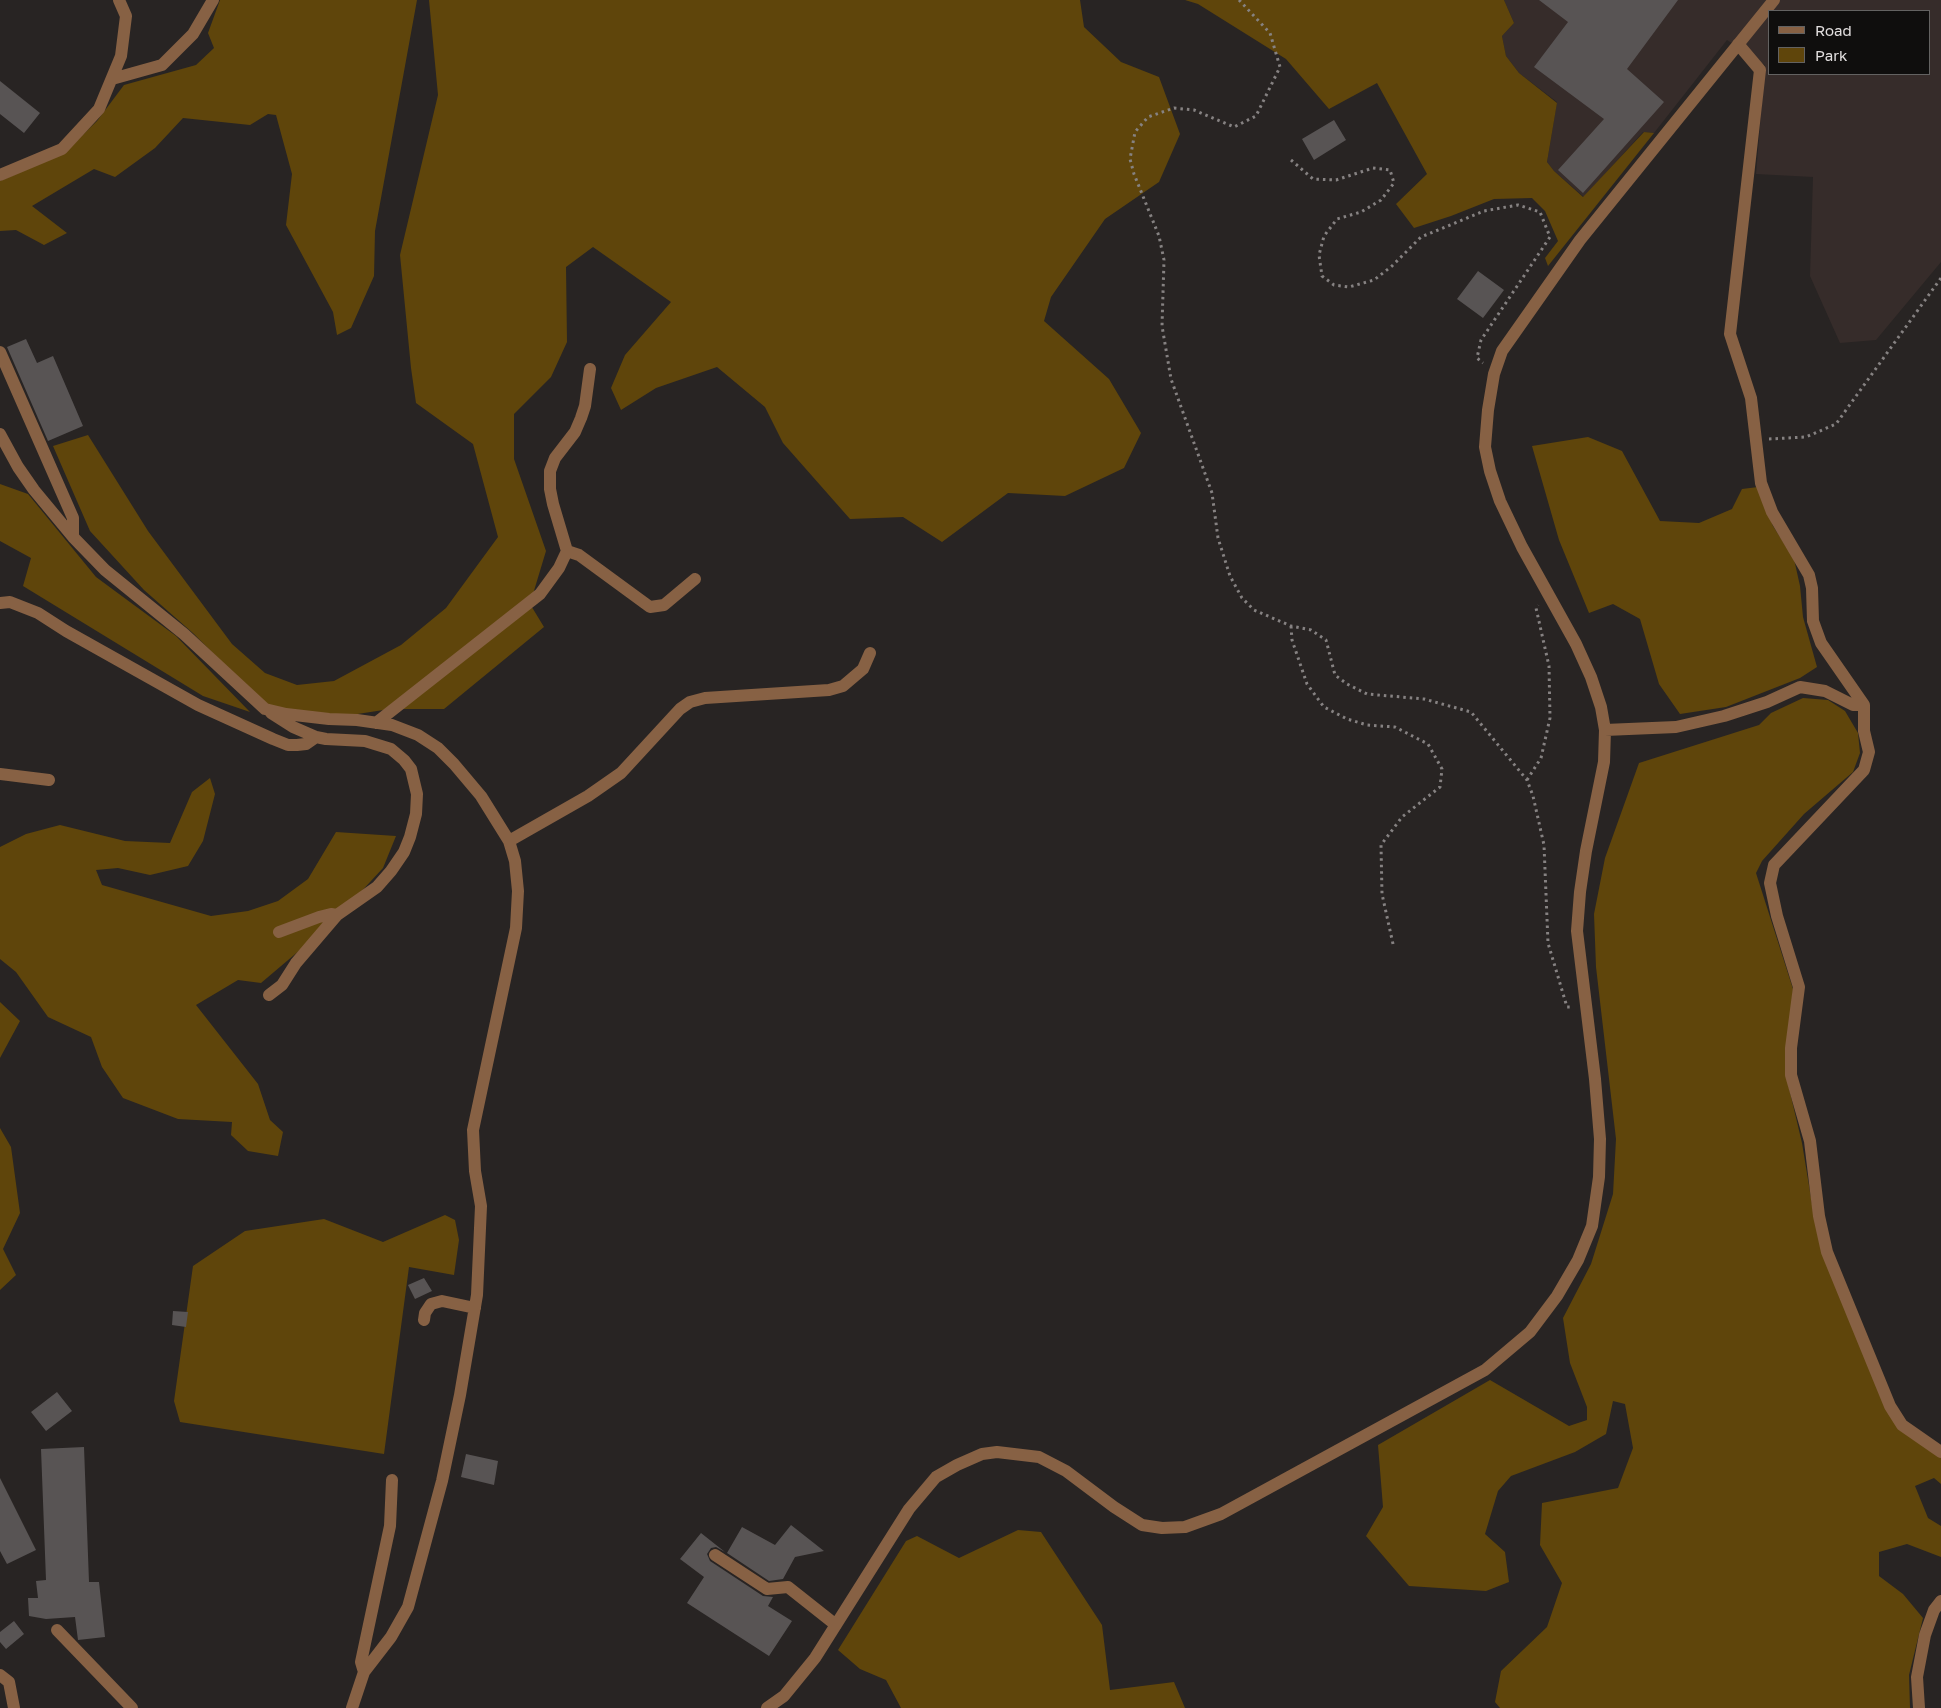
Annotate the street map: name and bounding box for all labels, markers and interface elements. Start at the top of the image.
legend [1768,10,1931,75]
text: Road [1815,21,1852,39]
text: Park [1815,46,1847,64]

